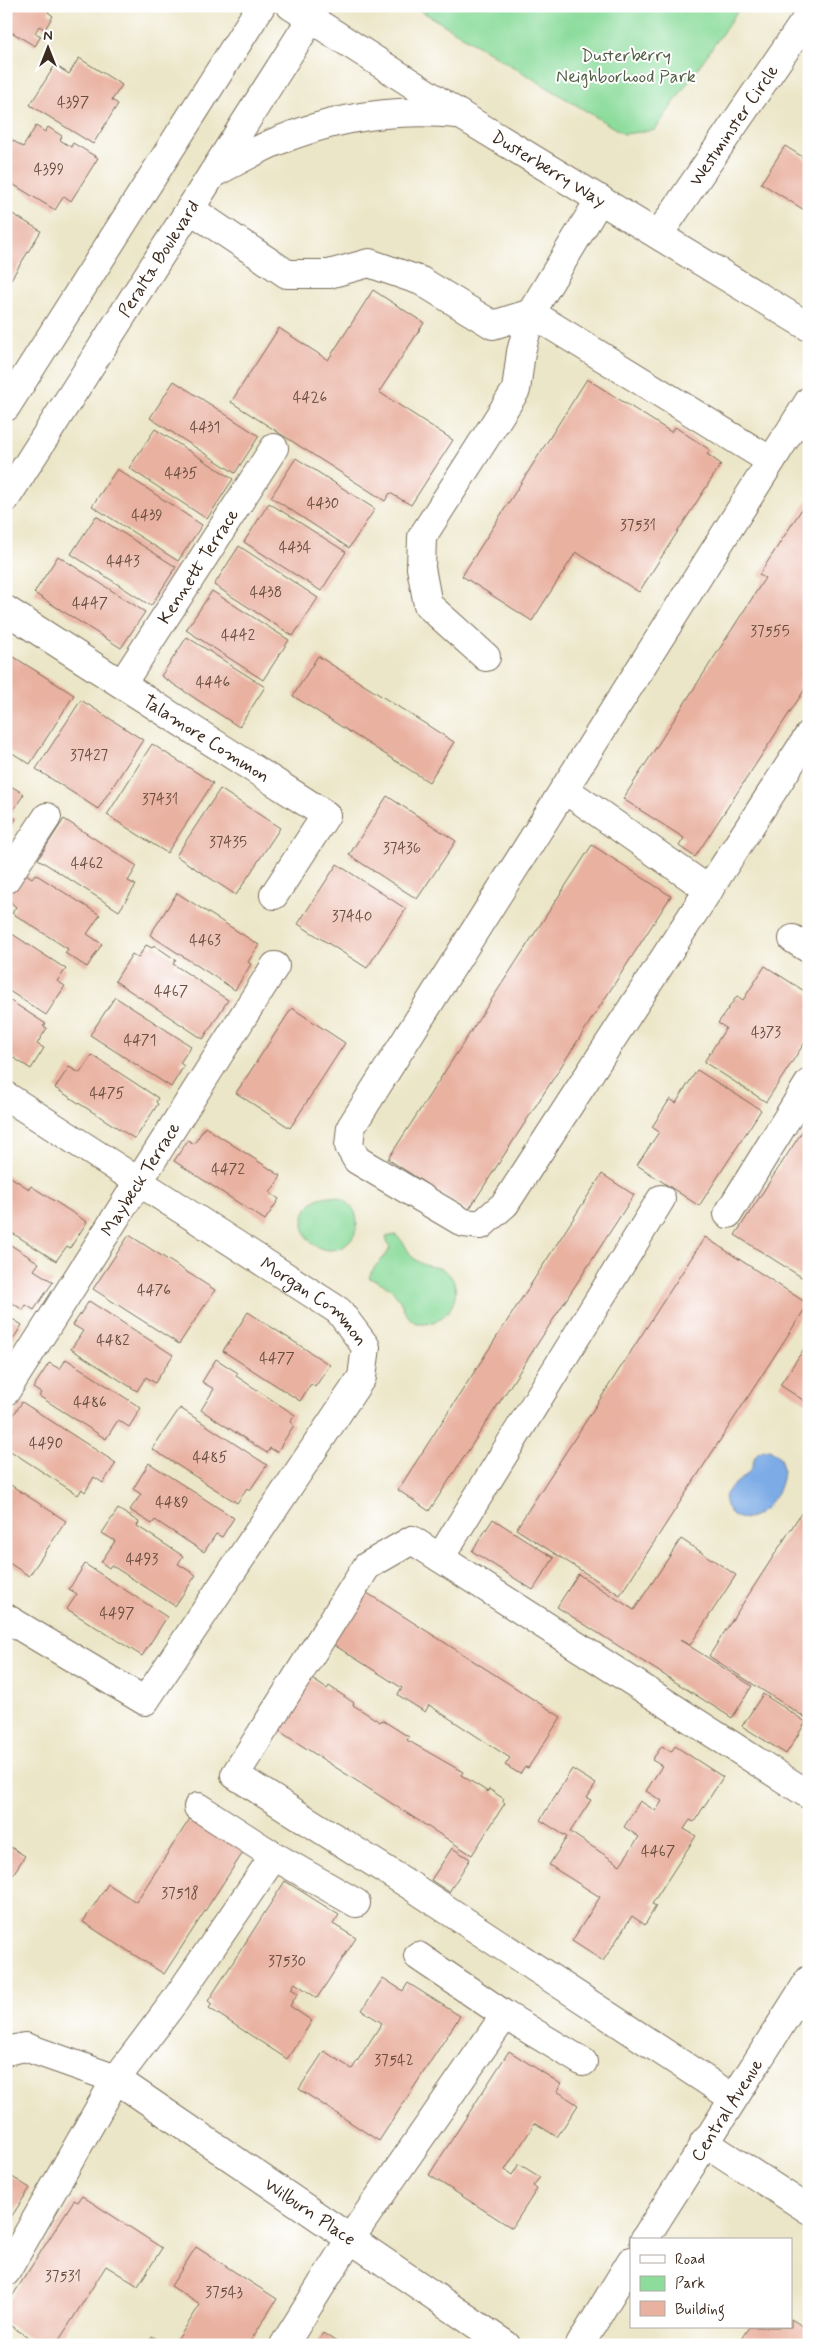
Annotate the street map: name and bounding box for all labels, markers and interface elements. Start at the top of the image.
north arrow [22,22,72,72]
text: N [43,27,53,45]
park label: Dusterberry Neighborhood Park [556,44,696,89]
street label: Westminster Circle [684,60,785,191]
house number: 4397 [57,93,89,113]
street label: Dusterberry Way [487,126,610,214]
house number: 4399 [34,160,64,180]
street label: Peralta Boulevard [113,196,206,322]
house number: 4426 [293,388,328,408]
house number: 4431 [190,418,220,438]
house number: 4435 [165,464,197,484]
house number: 4430 [307,494,339,514]
street label: Kennett Terrace [153,505,245,629]
house number: 4439 [131,506,163,526]
house number: 37531 [620,516,656,536]
house number: 4434 [279,538,312,558]
house number: 4443 [106,552,140,572]
house number: 4438 [250,583,282,603]
house number: 4447 [72,594,108,614]
house number: 37555 [750,622,790,642]
house number: 4442 [221,626,255,646]
house number: 4446 [196,673,230,693]
street label: Talamore Common [138,690,274,789]
house number: 37427 [70,746,108,766]
house number: 37431 [142,790,178,810]
house number: 37435 [209,833,247,853]
house number: 37436 [383,839,421,859]
house number: 4462 [71,854,103,874]
house number: 37440 [332,907,372,927]
house number: 4463 [189,931,221,951]
house number: 4467 [154,982,188,1002]
house number: 4373 [751,1023,781,1043]
house number: 4471 [124,1031,156,1051]
house number: 4475 [89,1084,125,1104]
street label: Maybeck Terrace [96,1118,186,1241]
house number: 4472 [211,1160,245,1180]
street label: Morgan Common [255,1252,372,1351]
house number: 4476 [137,1281,171,1301]
house number: 4482 [96,1331,130,1351]
house number: 4477 [259,1349,295,1369]
house number: 4486 [73,1393,107,1413]
house number: 4490 [29,1434,63,1454]
house number: 4485 [193,1448,227,1468]
house number: 4489 [155,1493,189,1513]
house number: 4493 [126,1550,158,1570]
house number: 4497 [100,1604,134,1624]
house number: 4467 [641,1842,675,1862]
house number: 37518 [161,1884,199,1904]
house number: 37530 [268,1952,306,1972]
house number: 37542 [374,2051,414,2071]
street label: Central Avenue [686,2055,769,2166]
street label: Wilburn Place [259,2173,360,2252]
legend [630,2238,792,2328]
text: Road [675,2250,705,2270]
house number: 37531 [45,2267,81,2287]
text: Park [675,2274,705,2294]
house number: 37543 [205,2283,243,2303]
text: Building [675,2300,725,2321]

